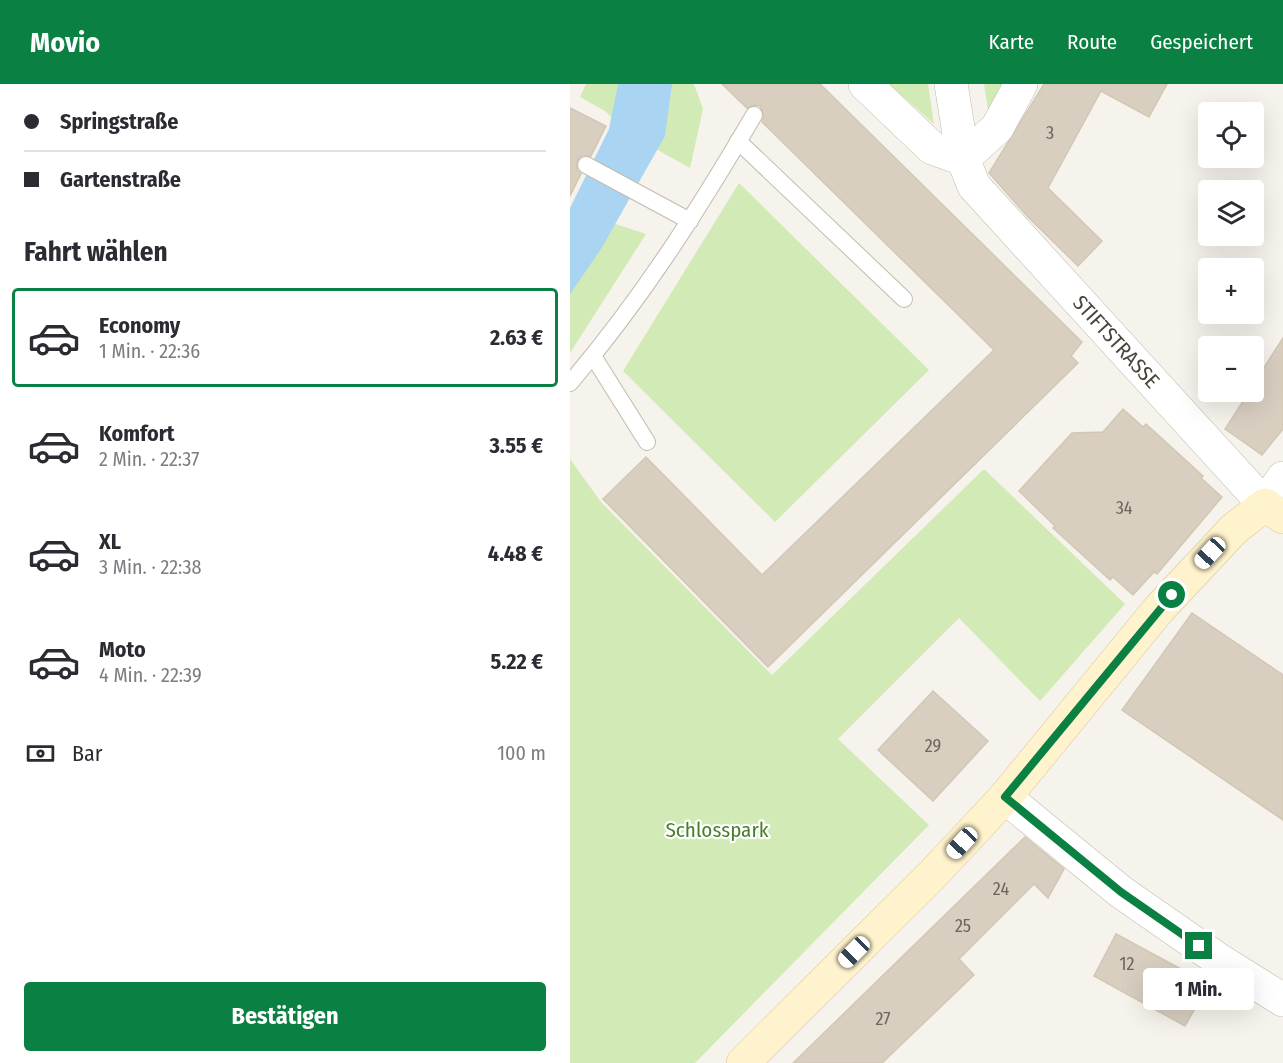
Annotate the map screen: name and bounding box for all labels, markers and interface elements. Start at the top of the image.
text: Movio [30,26,100,59]
text: Karte [989,29,1034,55]
text: Route [1067,29,1117,55]
text: Gespeichert [1150,29,1253,55]
map controls [1198,102,1264,402]
button: locate [1198,102,1264,168]
text: Springstraße [60,108,178,135]
house number: 3 [1046,122,1054,144]
text: Gartenstraße [60,166,181,193]
button: layers [1198,180,1264,246]
text: Fahrt wählen [24,236,168,268]
button: + [1198,258,1264,324]
street label: STIFTSTRASSE [1067,290,1165,394]
icon: car [27,311,81,365]
text: Economy [99,312,180,339]
text: 2.63 € [490,324,543,351]
button: − [1198,336,1264,402]
text: 1 Min. · 22:36 [99,339,200,363]
icon: car [27,419,81,473]
text: Komfort [99,420,174,447]
text: 3.55 € [489,432,543,459]
text: 2 Min. · 22:37 [99,447,199,471]
house number: 34 [1116,497,1133,519]
icon: car [27,527,81,581]
text: XL [99,528,121,555]
car [1191,534,1229,572]
text: 4.48 € [488,540,543,567]
text: 3 Min. · 22:38 [99,555,201,579]
route start [1158,581,1185,608]
icon: car [27,635,81,689]
text: Moto [99,636,146,663]
text: 5.22 € [490,648,543,675]
text: 4 Min. · 22:39 [99,663,202,687]
house number: 29 [925,735,941,757]
icon: cash [24,737,57,770]
text: Bar [72,740,103,767]
text: 100 m [497,741,546,765]
park label: Schlosspark [665,817,769,843]
car [943,824,981,862]
house number: 24 [993,878,1009,900]
house number: 25 [955,915,971,937]
route end [1185,932,1212,959]
car [835,933,873,971]
house number: 12 [1120,953,1135,975]
callout: 1 Min. [1144,967,1254,1009]
text: 1 Min. [1175,977,1222,1001]
button: Bestätigen [24,982,546,1051]
house number: 27 [875,1008,891,1030]

